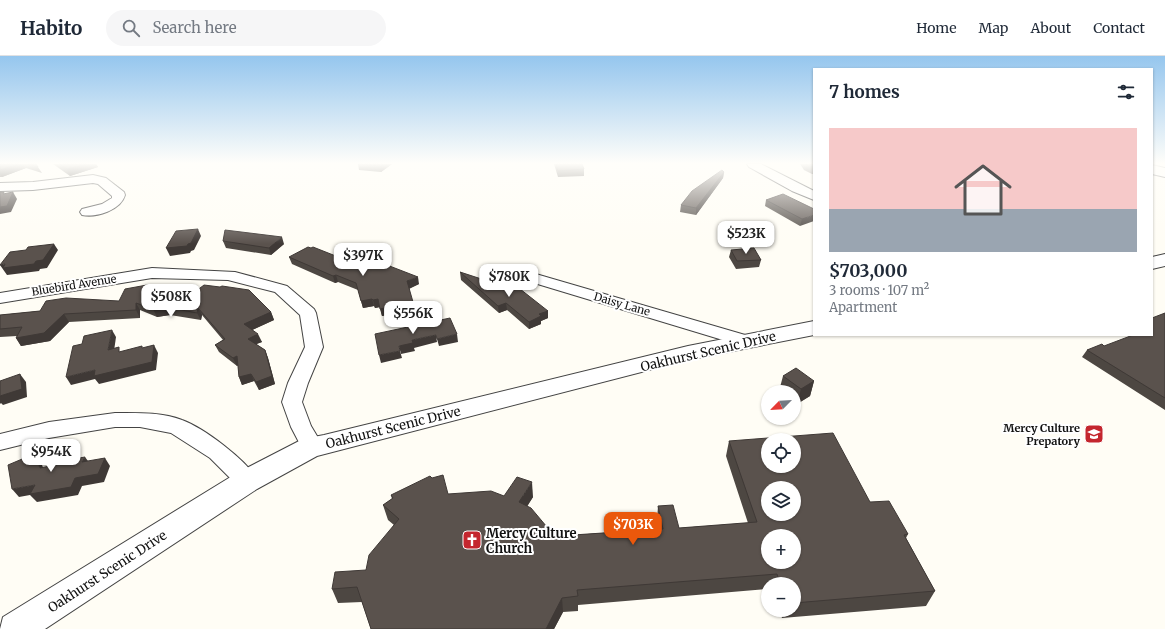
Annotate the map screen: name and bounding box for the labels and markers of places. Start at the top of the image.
pin: $523K [718,221,774,255]
pin: $397K [335,243,391,277]
pin: $780K [481,264,537,298]
pin: $508K [143,284,199,318]
pin: $556K [385,301,441,335]
place label: Mercy Culture Prepatory [1003,421,1080,448]
school or university icon: Mercy Culture Prepatory [1083,423,1105,445]
pin: $954K [23,439,79,473]
pin: $703K [605,512,661,546]
place label: Mercy Culture Church [486,525,577,557]
church icon: Mercy Culture Church [461,529,483,551]

